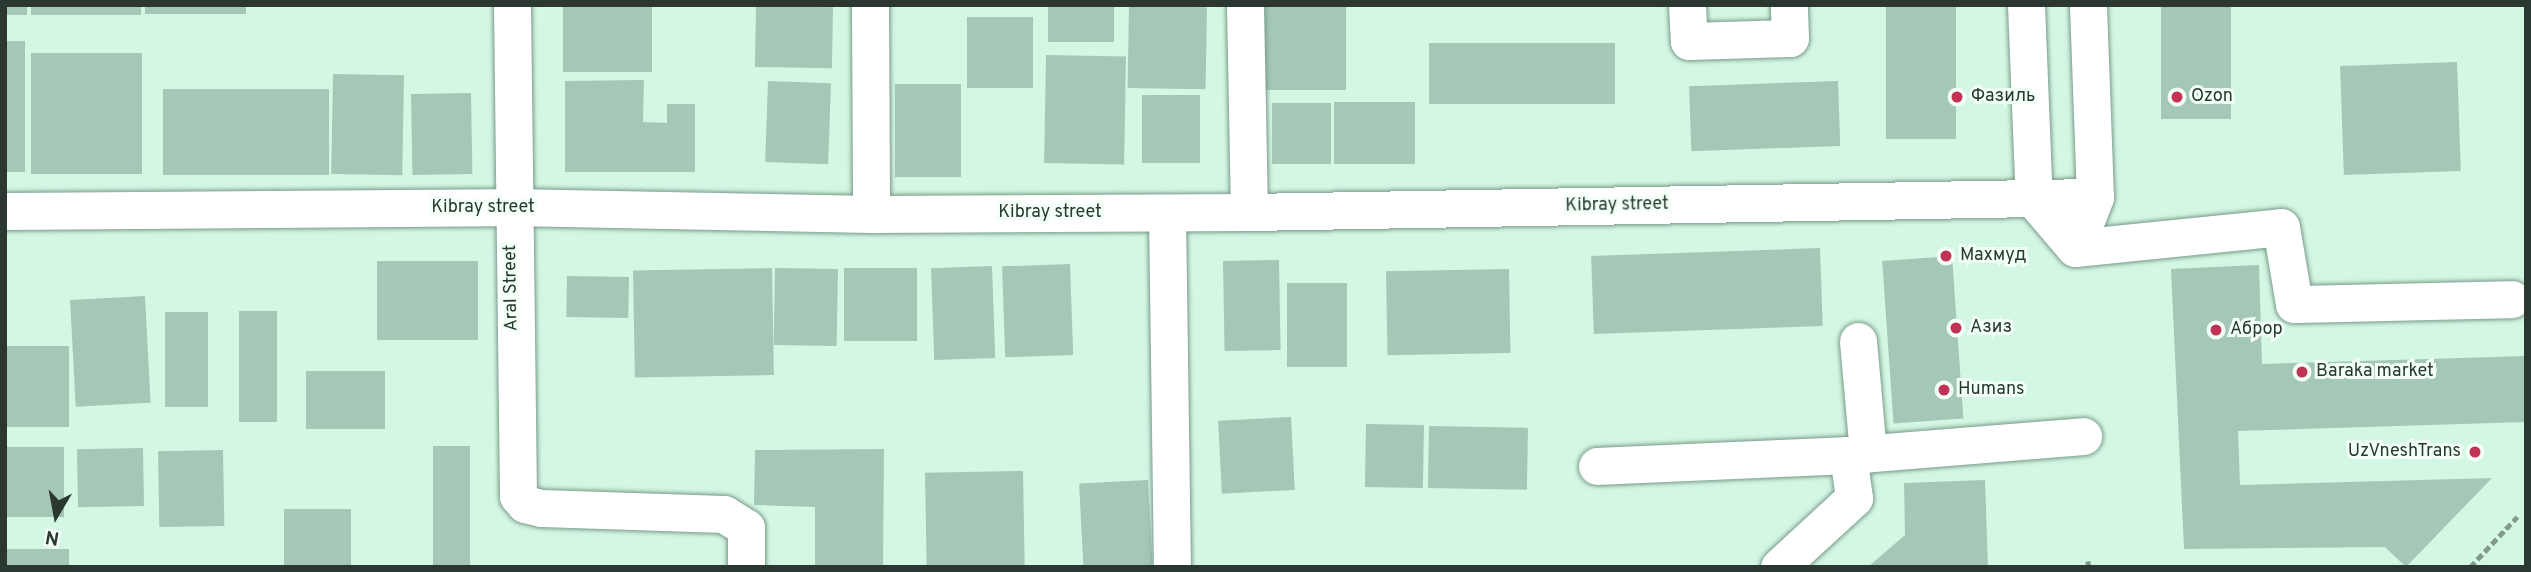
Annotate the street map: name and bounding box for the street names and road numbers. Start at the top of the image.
street label: Kibray street [1565,194,1669,218]
street label: Kibray street [431,197,535,219]
street label: Kibray street [998,202,1102,224]
street label: Aral Street [500,244,524,332]

